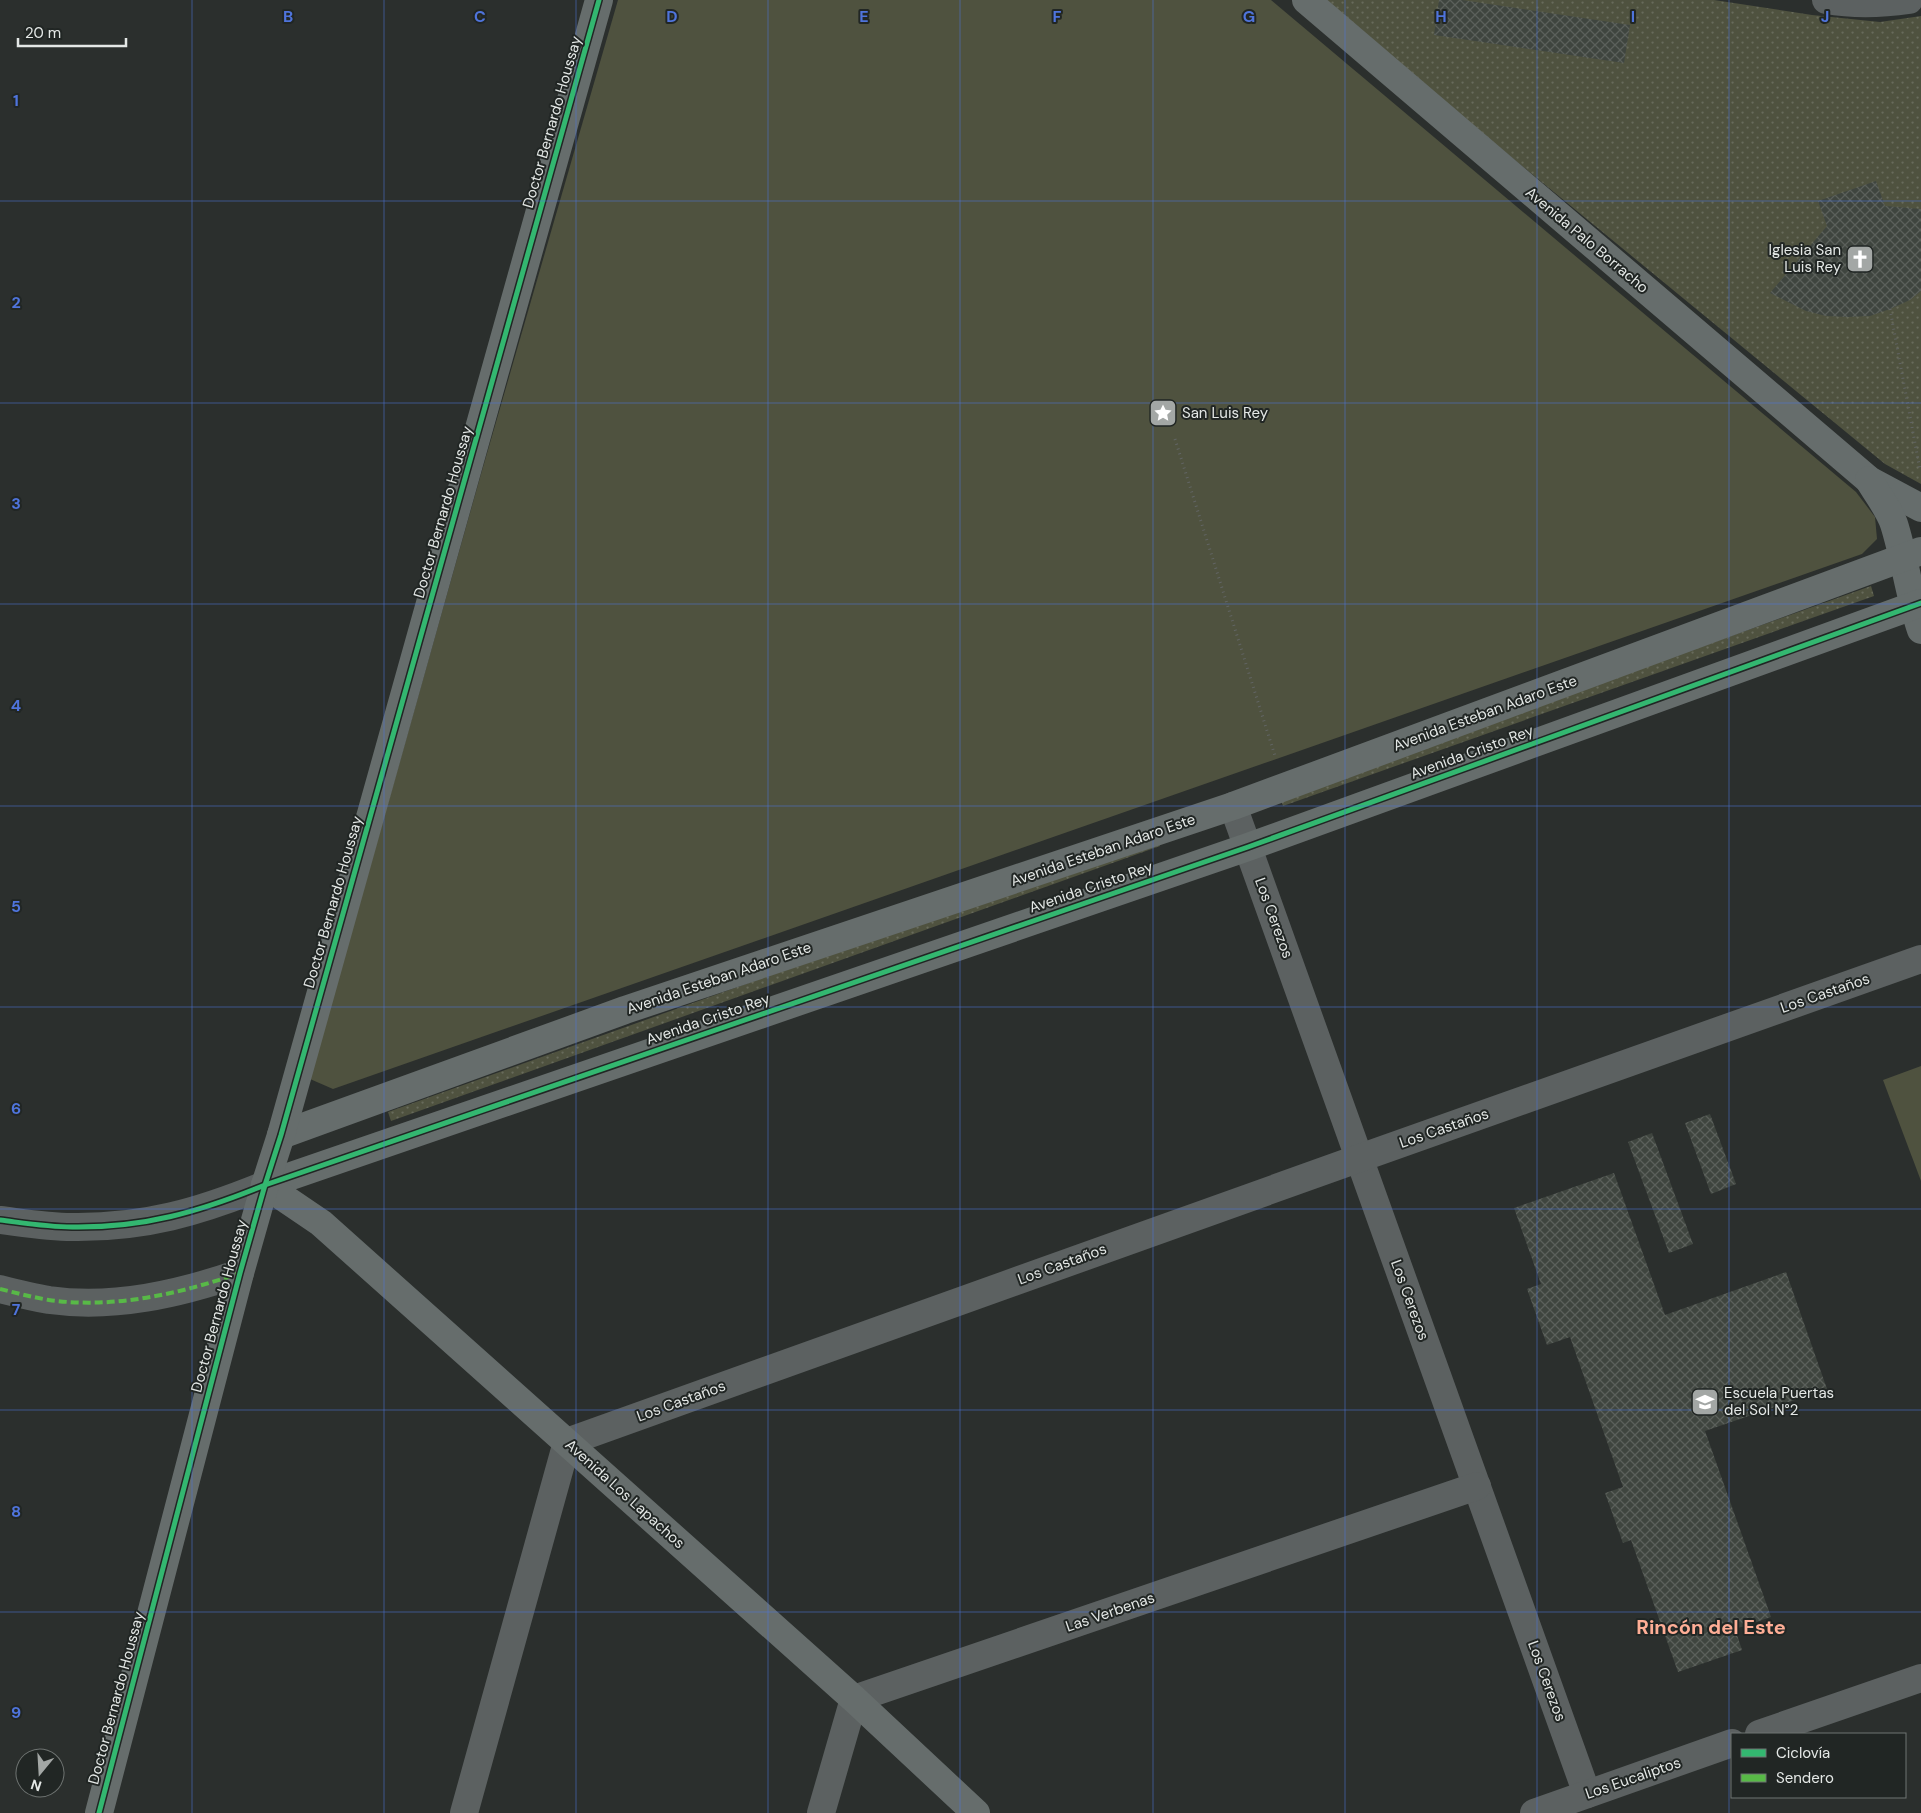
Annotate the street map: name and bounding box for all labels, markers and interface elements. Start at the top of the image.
text: B [283,6,293,27]
text: C [474,6,486,27]
text: D [666,6,678,27]
text: E [859,6,869,27]
text: F [1053,6,1062,27]
text: G [1243,6,1255,27]
text: H [1435,6,1447,27]
text: I [1631,6,1635,27]
text: J [1821,6,1829,27]
scale bar [18,15,125,47]
text: 20 m [25,23,61,43]
street label: Doctor Bernardo Houssay [518,33,586,210]
text: 1 [13,90,19,111]
street label: Avenida Palo Borracho [1521,183,1653,298]
place label: Iglesia San Luis Rey [1769,240,1842,277]
church icon: Iglesia San Luis Rey [1845,244,1875,274]
text: 2 [11,292,21,313]
place icon: San Luis Rey [1148,398,1178,428]
place label: San Luis Rey [1182,403,1269,423]
street label: Doctor Bernardo Houssay [409,423,477,600]
text: 3 [11,493,21,514]
street label: Avenida Esteban Adaro Este [1390,670,1580,756]
text: 4 [11,695,21,716]
street label: Avenida Cristo Rey [1408,720,1537,784]
street label: Avenida Esteban Adaro Este [1008,809,1198,891]
street label: Doctor Bernardo Houssay [299,813,367,990]
street label: Avenida Cristo Rey [1026,856,1156,918]
street label: Los Cerezos [1250,875,1298,961]
text: 5 [11,896,21,917]
street label: Avenida Esteban Adaro Este [624,937,814,1019]
street label: Los Castaños [1778,968,1872,1018]
street label: Avenida Cristo Rey [643,988,773,1050]
text: 6 [11,1098,21,1119]
street label: Los Castaños [1397,1103,1491,1153]
street label: Doctor Bernardo Houssay [186,1217,252,1395]
street label: Los Castaños [1015,1239,1109,1289]
street label: Los Cerezos [1386,1257,1434,1343]
text: 7 [12,1299,21,1320]
street label: Los Castaños [634,1376,728,1426]
place label: Escuela Puertas del Sol N°2 [1724,1383,1834,1420]
school or university icon: Escuela Puertas del Sol N°2 [1690,1387,1720,1417]
street label: Avenida Los Lapachos [561,1435,689,1553]
text: 8 [11,1501,21,1522]
street label: Las Verbenas [1063,1587,1157,1637]
street label: Doctor Bernardo Houssay [83,1609,149,1787]
district label: Rincón del Este [1636,1614,1786,1640]
street label: Los Cerezos [1523,1638,1571,1724]
text: 9 [11,1702,21,1723]
legend [1731,1733,1906,1798]
text: Ciclovía [1776,1743,1830,1763]
north arrow [15,1748,65,1798]
street label: Los Eucaliptos [1582,1752,1684,1804]
text: Sendero [1776,1768,1834,1788]
text: N [28,1775,44,1796]

